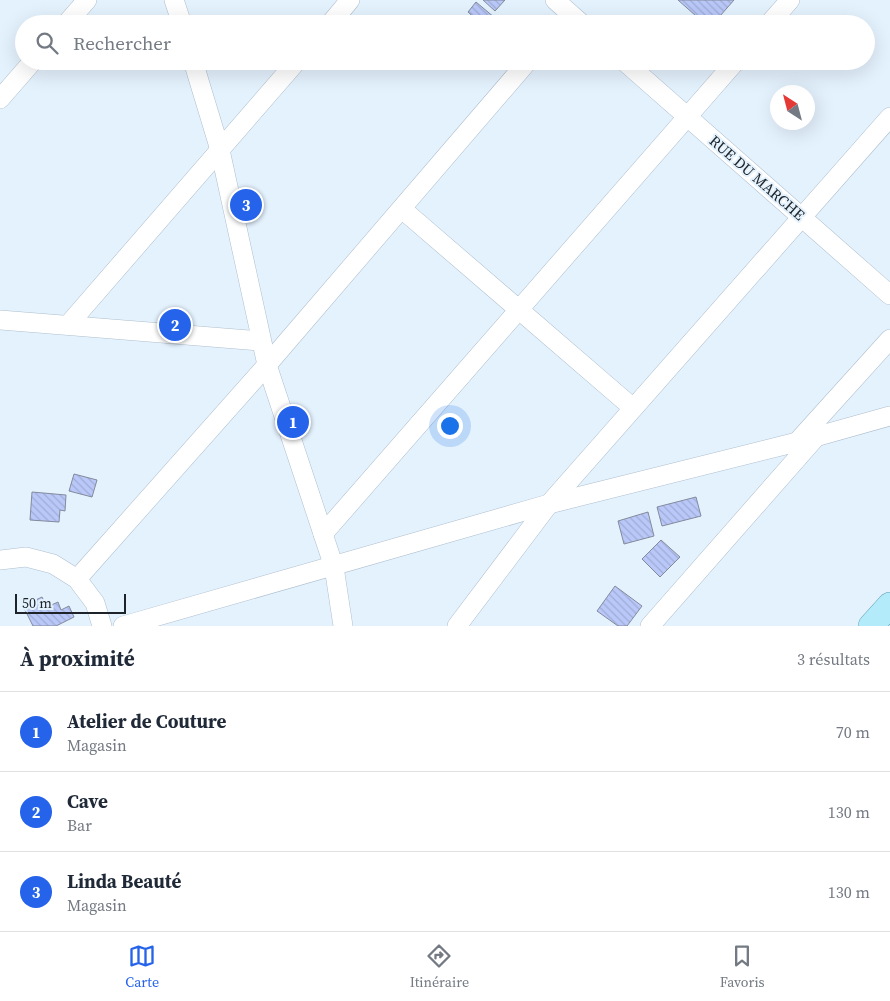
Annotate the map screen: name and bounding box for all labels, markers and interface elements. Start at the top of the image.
search box [15,15,875,70]
icon: search [33,29,61,57]
text: Rechercher [73,30,171,56]
north arrow [770,85,815,130]
street label: RUE DU MARCHE [705,130,810,225]
pin: 3 [230,186,262,224]
pin: 2 [159,306,191,344]
pin: 1 [277,403,309,441]
your location [437,413,463,439]
scale bar [15,591,126,614]
text: 50 m [22,593,52,613]
text: À proximité [20,644,135,673]
text: 3 résultats [797,648,870,670]
text: Atelier de Couture [67,708,226,734]
text: 1 [32,721,40,743]
text: 70 m [836,721,870,743]
text: Magasin [67,734,127,756]
text: Cave [67,788,108,814]
text: 2 [32,801,40,823]
text: 130 m [828,801,870,823]
text: Bar [67,814,92,836]
text: Linda Beauté [67,868,181,894]
text: 3 [32,881,40,903]
text: 130 m [828,881,870,903]
text: Magasin [67,894,127,916]
tab: Carte [125,942,159,992]
tab: Itinéraire [410,942,469,992]
tab: Favoris [720,942,765,992]

